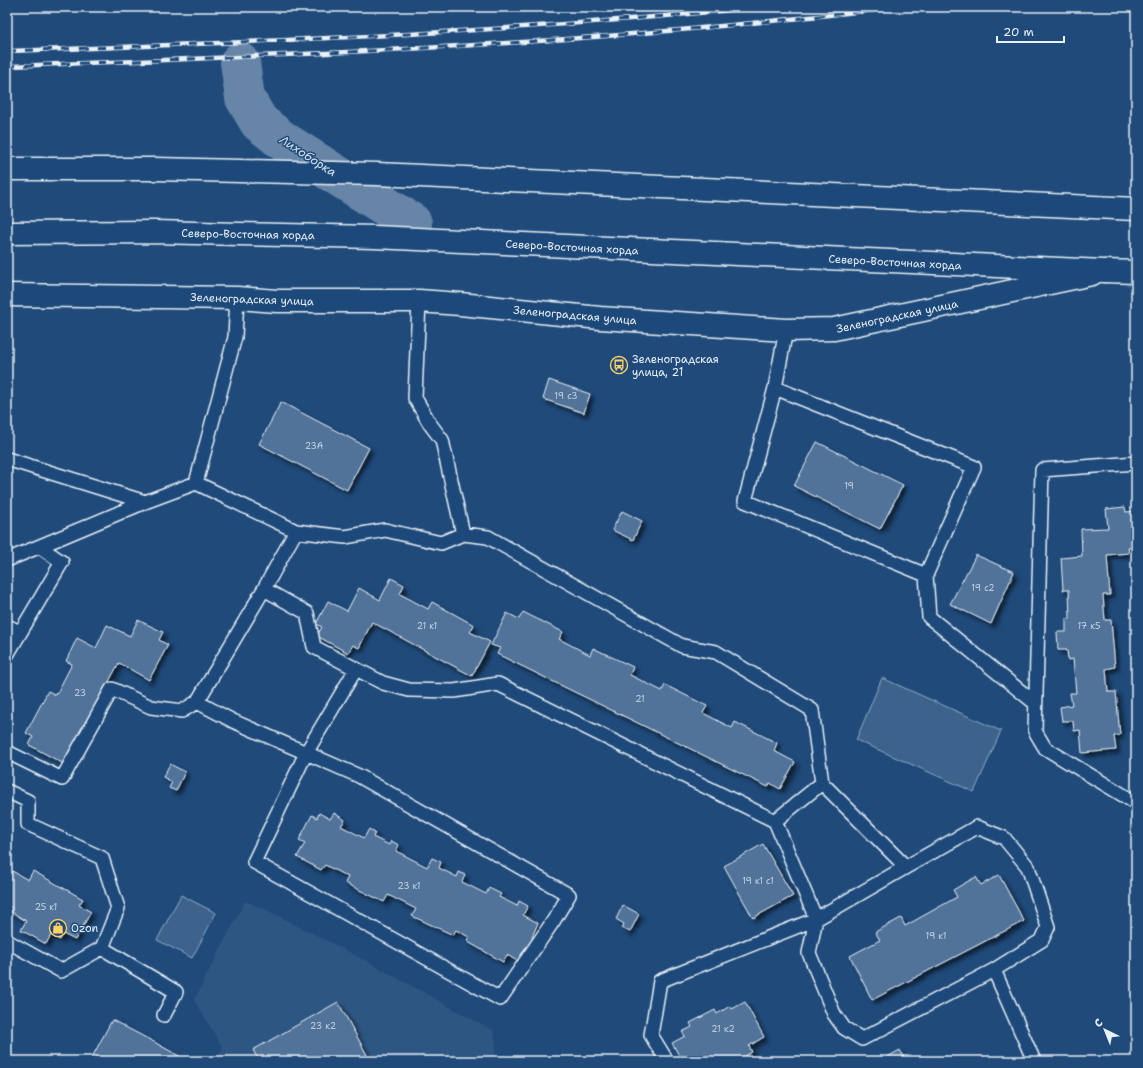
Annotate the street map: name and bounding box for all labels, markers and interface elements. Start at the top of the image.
scale bar [997,18,1064,44]
text: 20 m [1003,24,1034,40]
water label: Лихоборка [276,131,339,180]
street label: Северо-Восточная хорда [181,226,315,243]
street label: Северо-Восточная хорда [505,237,639,258]
street label: Северо-Восточная хорда [828,252,962,273]
street label: Зеленоградская улица [190,290,314,309]
street label: Зеленоградская улица [835,296,959,337]
street label: Зеленоградская улица [513,303,637,328]
place label: Зеленоградская улица, 21 [632,352,719,380]
bus stop icon: Зеленоградская улица, 21 [609,355,629,375]
house number: 19 с3 [554,390,578,402]
house number: 23А [305,440,324,452]
house number: 19 [844,480,854,492]
house number: 19 с2 [971,582,995,594]
house number: 21 к1 [417,620,437,632]
house number: 17 к5 [1078,620,1100,632]
house number: 23 [74,687,86,699]
house number: 21 [635,693,645,705]
house number: 19 к1 с1 [742,875,774,887]
house number: 23 к1 [397,880,421,892]
house number: 25 к1 [35,901,57,913]
shop icon: Ozon [48,918,68,938]
place label: Ozon [71,921,99,936]
house number: 19 к1 [926,930,946,942]
north arrow [1085,1010,1125,1050]
text: С [1091,1015,1106,1031]
house number: 23 к2 [310,1020,336,1032]
house number: 21 к2 [711,1023,735,1035]

